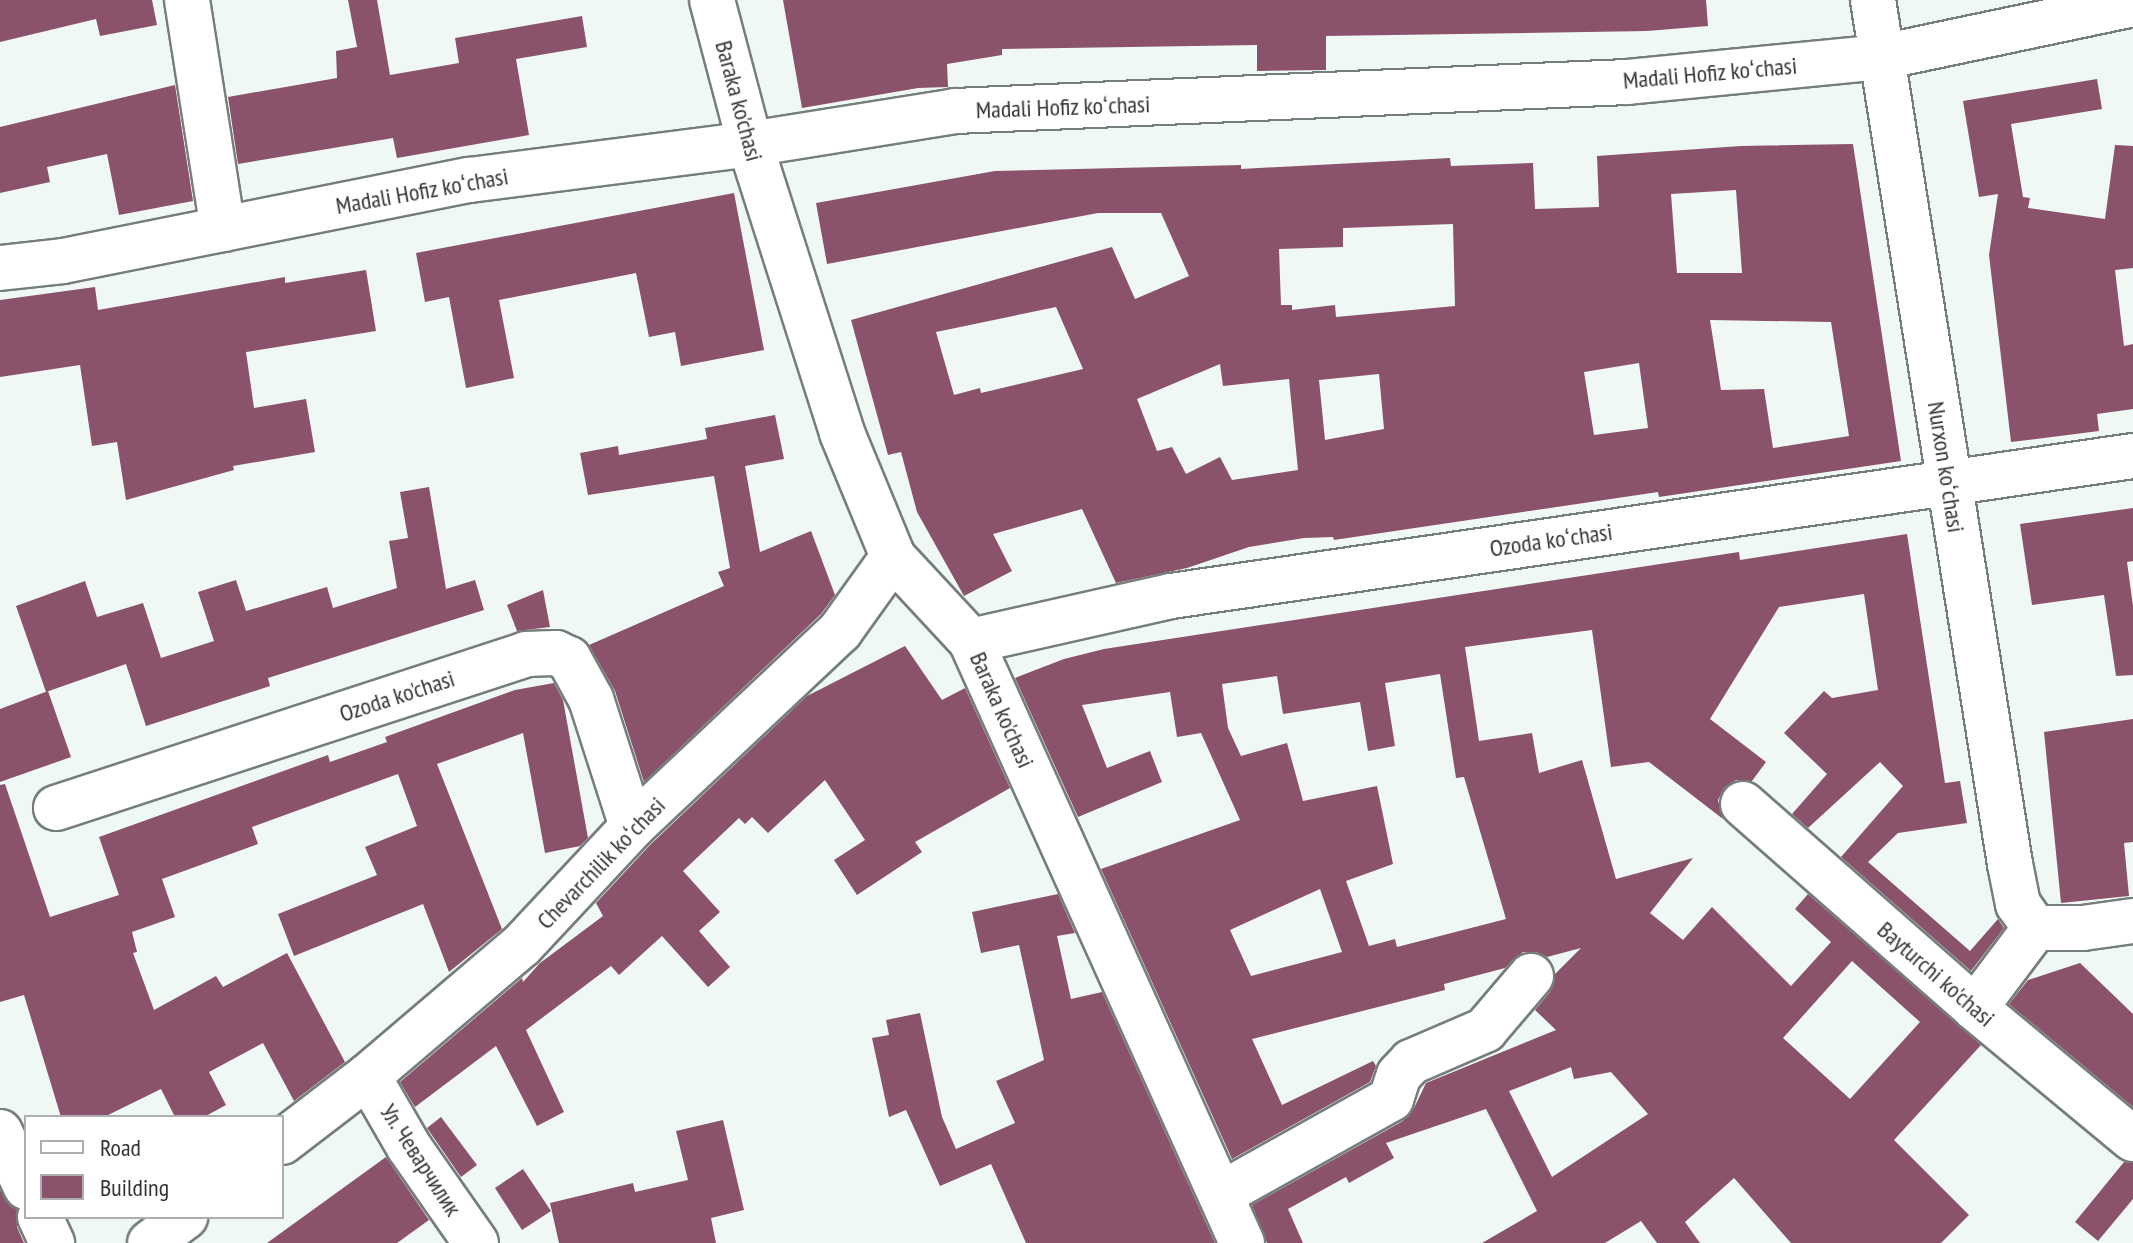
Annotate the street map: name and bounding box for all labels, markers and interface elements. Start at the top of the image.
street label: Baraka ko'chasi [709,37,769,165]
street label: Madali Hofiz koʻchasi [1622,51,1798,95]
street label: Madali Hofiz koʻchasi [975,90,1151,124]
street label: Madali Hofiz koʻchasi [333,162,511,220]
street label: Nurxon koʻchasi [1921,399,1971,535]
street label: Ozoda koʻchasi [1488,517,1614,563]
street label: Baraka ko'chasi [964,648,1040,772]
street label: Ozoda ko'chasi [336,664,458,728]
street label: Chevarchilik koʻchasi [531,791,671,935]
street label: Bayturchi ko'chasi [1872,915,2000,1033]
street label: Ул. Чеварчилик [374,1098,468,1222]
legend [24,1115,284,1219]
text: Road [100,1132,141,1163]
text: Building [100,1172,169,1203]

